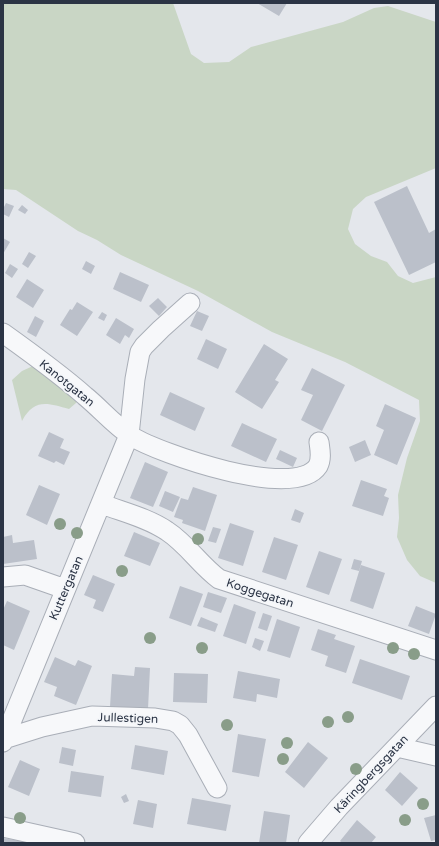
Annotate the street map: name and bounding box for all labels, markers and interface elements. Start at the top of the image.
street label: Kanotgatan [37,357,97,409]
street label: Kuttergatan [46,554,86,622]
street label: Koggegatan [225,576,295,610]
street label: Jullestigen [97,710,159,726]
street label: Käringbergsgatan [331,732,411,816]

